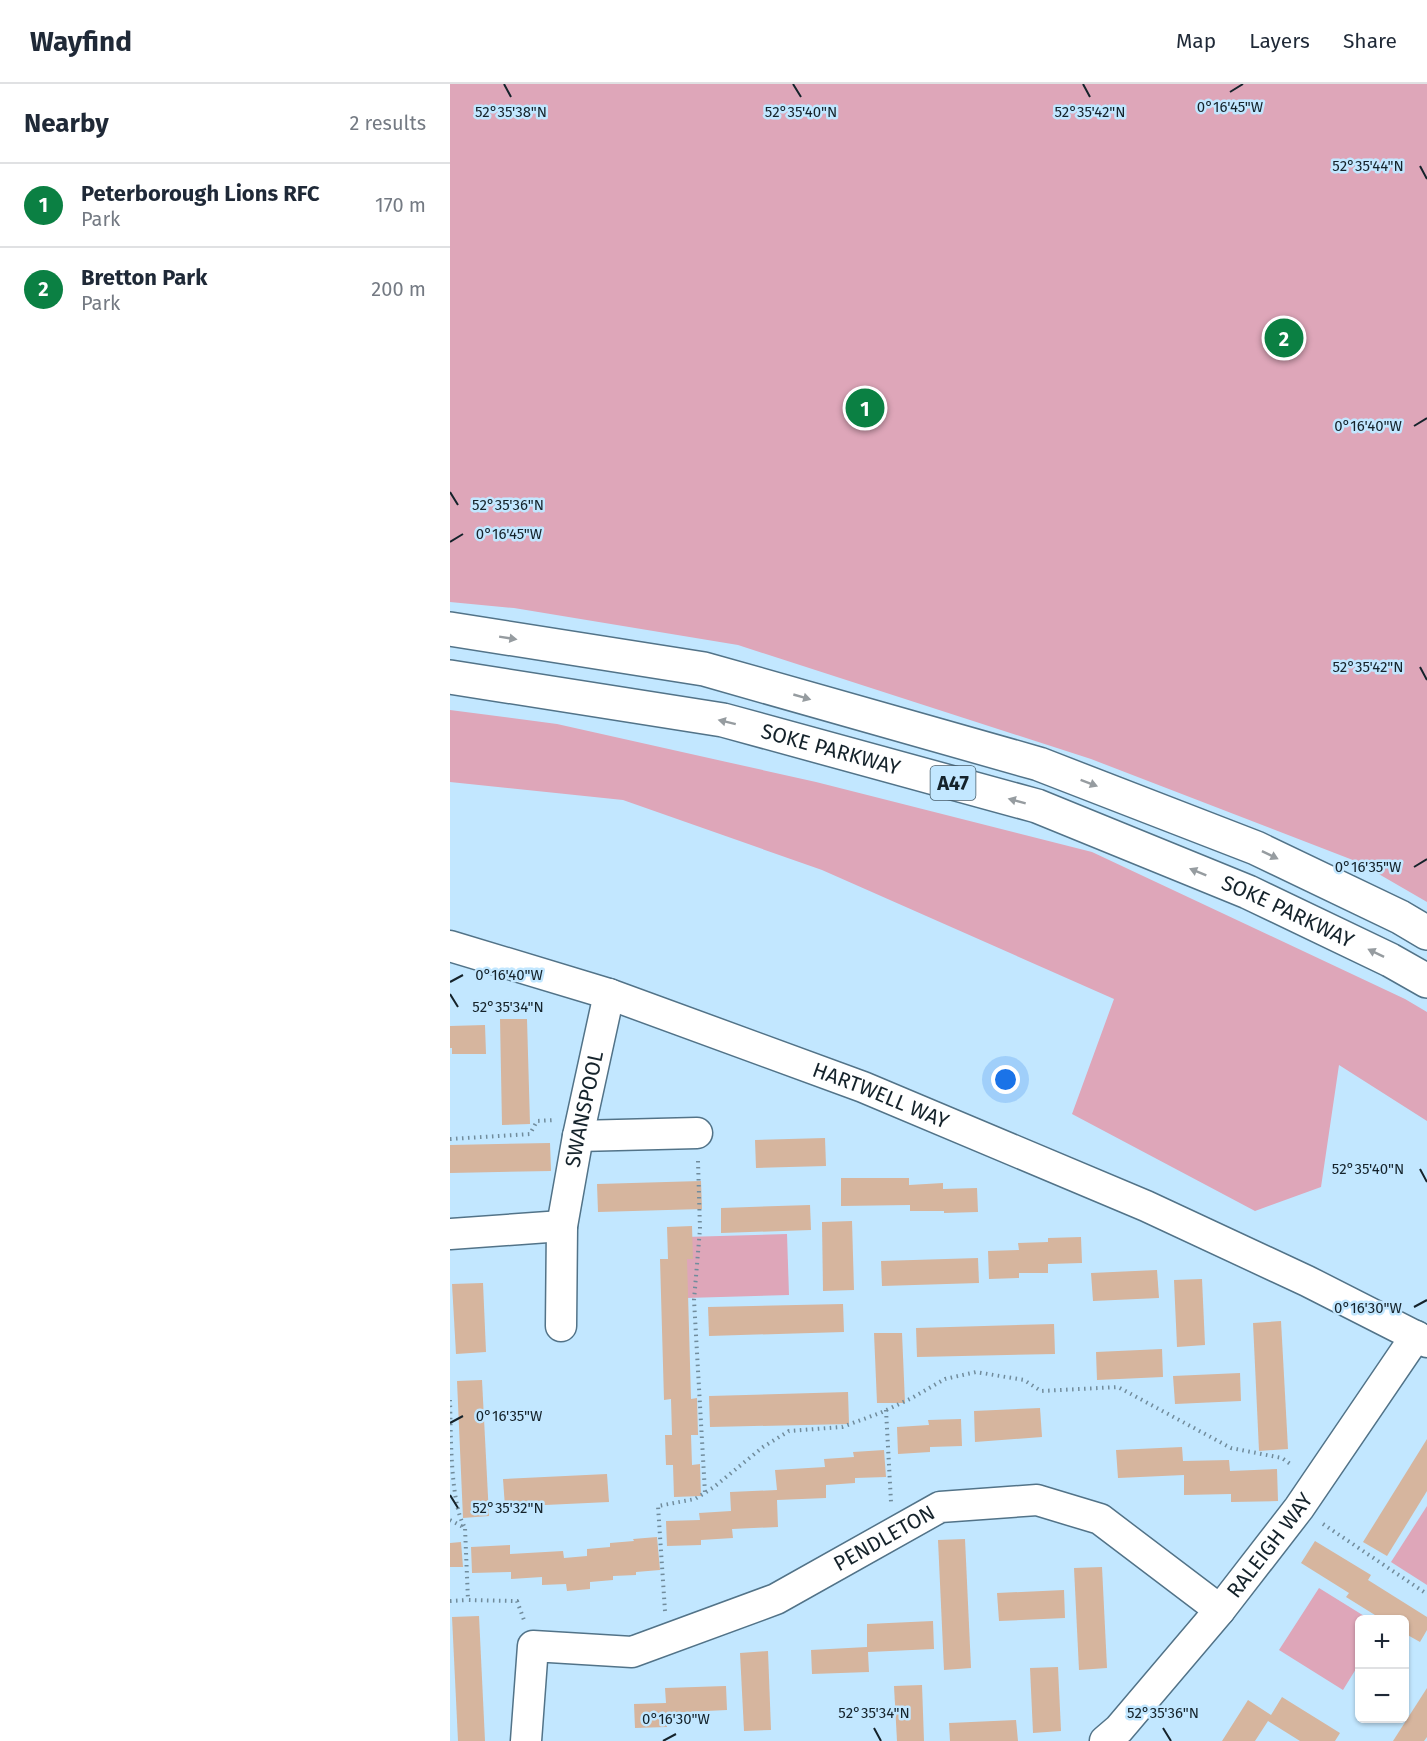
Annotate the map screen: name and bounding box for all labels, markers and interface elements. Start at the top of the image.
text: Wayfind [30,25,132,58]
text: Map [1176,28,1216,54]
text: Layers [1249,28,1310,54]
text: Share [1343,28,1397,54]
text: 0°16'45"W [1197,98,1264,116]
text: 52°35'38"N [475,103,547,121]
text: 52°35'40"N [765,103,837,121]
text: 52°35'42"N [1054,103,1126,121]
text: Nearby [24,108,109,139]
text: 2 results [349,111,426,135]
text: 52°35'44"N [1332,157,1404,175]
text: Peterborough Lions RFC [81,180,320,207]
text: 1 [39,193,48,217]
text: 170 m [375,193,426,217]
text: Park [81,207,120,231]
text: Bretton Park [81,264,207,291]
text: 2 [38,277,49,301]
text: 200 m [371,277,426,301]
text: Park [81,291,120,315]
pin: 2 [1264,316,1304,360]
pin: 1 [846,386,884,430]
text: 0°16'40"W [1334,417,1402,435]
text: 52°35'36"N [472,496,544,514]
text: 0°16'45"W [476,525,543,543]
one-way arrow [498,634,517,643]
text: 52°35'42"N [1332,658,1404,676]
one-way arrow [792,692,811,702]
one-way arrow [718,717,737,727]
street label: SOKE PARKWAY [758,718,904,781]
road number: A47 [930,766,976,800]
one-way arrow [1080,779,1098,789]
one-way arrow [1008,796,1026,805]
one-way arrow [1261,850,1278,859]
text: 0°16'35"W [1335,858,1402,876]
one-way arrow [1189,867,1207,877]
street label: SOKE PARKWAY [1218,870,1358,954]
one-way arrow [1367,948,1384,957]
text: 0°16'40"W [475,966,543,984]
text: 52°35'34"N [472,998,544,1016]
street label: SWANSPOOL [560,1048,609,1169]
street label: HARTWELL WAY [809,1057,953,1135]
your location [991,1065,1020,1094]
text: 52°35'40"N [1332,1160,1404,1178]
text: 0°16'30"W [1334,1299,1402,1317]
text: 0°16'35"W [476,1407,543,1425]
street label: RALEIGH WAY [1221,1488,1319,1603]
text: 52°35'32"N [472,1499,544,1517]
street label: PENDLETON [829,1500,939,1577]
map controls [1355,1615,1409,1723]
button: + [1355,1615,1409,1669]
button: − [1355,1669,1409,1723]
text: 52°35'34"N [838,1704,910,1722]
text: 52°35'36"N [1127,1704,1199,1722]
text: 0°16'30"W [642,1710,710,1728]

